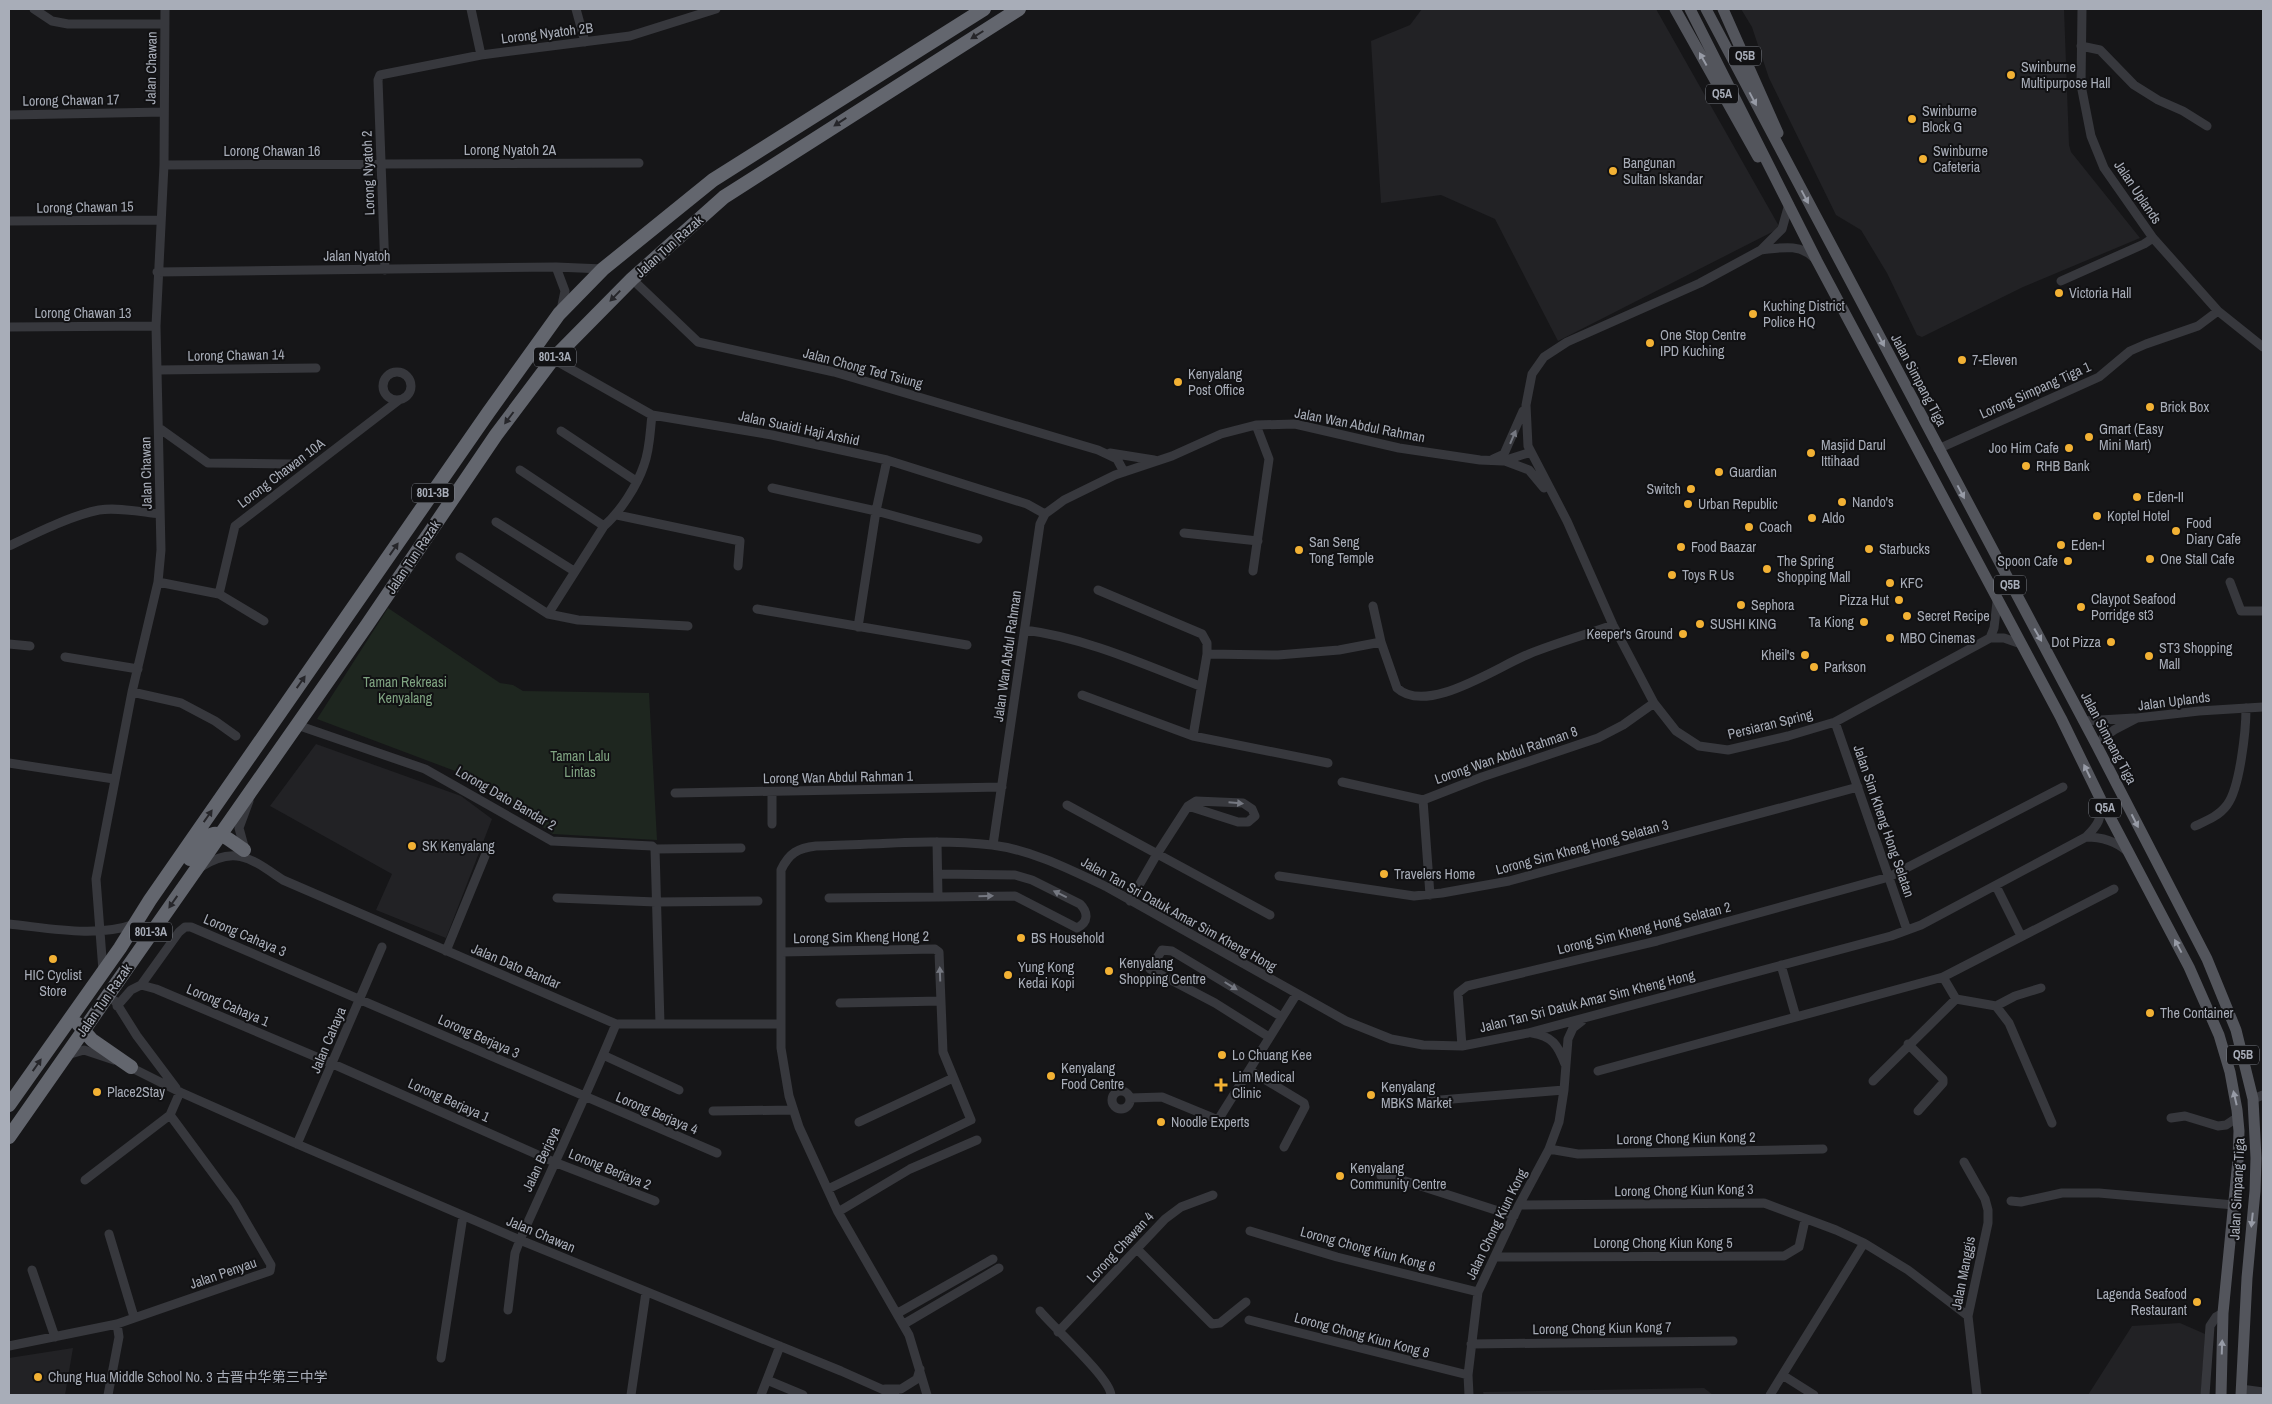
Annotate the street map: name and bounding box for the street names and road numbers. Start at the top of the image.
street label: Lorong Nyatoh 2B [500,18,594,48]
street label: Jalan Chawan [141,31,161,105]
road number: Q5B [1729,46,1761,66]
road number: Q5A [1706,85,1738,104]
street label: Lorong Chawan 17 [22,90,120,110]
street label: Lorong Nyatoh 2 [358,130,378,216]
street label: Lorong Nyatoh 2A [464,141,557,159]
street label: Lorong Chawan 16 [223,142,321,160]
street label: Jalan Uplands [2110,157,2166,227]
street label: Lorong Chawan 15 [36,197,134,217]
street label: Jalan Tun Razak [631,211,707,281]
street label: Jalan Nyatoh [323,247,391,265]
street label: Lorong Chawan 13 [34,304,132,322]
street label: Jalan Simpang Tiga [1887,331,1951,430]
street label: Jalan Chong Ted Tsiung [801,343,925,393]
street label: Lorong Chawan 14 [187,345,285,365]
road number: 801-3A [534,348,576,367]
street label: Lorong Simpang Tiga 1 [1976,357,2094,423]
street label: Jalan Wan Abdul Rahman [1293,404,1427,446]
street label: Jalan Suaidi Haji Arshid [737,406,861,450]
street label: Lorong Chawan 10A [234,434,328,512]
street label: Jalan Chawan [136,436,156,510]
road number: 801-3B [412,483,454,502]
street label: Jalan Tun Razak [382,517,444,597]
road number: Q5B [1994,576,2026,594]
street label: Jalan Wan Abdul Rahman [989,589,1025,723]
street label: Jalan Uplands [2137,688,2211,714]
street label: Jalan Simpang Tiga [2077,689,2141,788]
street label: Persiaran Spring [1726,705,1815,743]
street label: Lorong Wan Abdul Rahman 8 [1432,722,1580,788]
street label: Jalan Sim Kheng Hong Selatan [1849,742,1919,900]
street label: Lorong Dato Bandar 2 [453,762,559,834]
street label: Lorong Wan Abdul Rahman 1 [763,767,914,787]
road number: Q5A [2089,798,2121,818]
street label: Lorong Sim Kheng Hong Selatan 3 [1494,815,1670,879]
street label: Jalan Tan Sri Datuk Amar Sim Kheng Hong [1078,853,1280,976]
street label: Lorong Sim Kheng Hong Selatan 2 [1555,898,1733,958]
street label: Lorong Cahaya 3 [201,910,289,960]
road number: 801-3A [130,922,172,942]
street label: Lorong Sim Kheng Hong 2 [793,927,929,947]
street label: Jalan Dato Bandar [469,939,563,993]
street label: Jalan Tun Razak [72,960,136,1040]
street label: Jalan Tan Sri Datuk Amar Sim Kheng Hong [1478,965,1697,1036]
street label: Lorong Cahaya 1 [184,980,273,1031]
street label: Jalan Cahaya [306,1004,350,1076]
street label: Lorong Berjaya 3 [435,1010,523,1062]
road number: Q5B [2227,1046,2259,1064]
street label: Lorong Berjaya 1 [405,1074,493,1126]
street label: Lorong Berjaya 4 [613,1088,701,1139]
street label: Jalan Berjaya [518,1123,564,1194]
street label: Lorong Chong Kiun Kong 2 [1616,1128,1756,1148]
street label: Jalan Simpang Tiga [2225,1137,2249,1241]
street label: Lorong Berjaya 2 [566,1144,654,1194]
street label: Jalan Chong Kiun Kong [1461,1165,1531,1282]
street label: Lorong Chong Kiun Kong 3 [1614,1180,1754,1200]
street label: Lorong Chawan 4 [1083,1207,1158,1286]
street label: Jalan Chawan [504,1212,578,1256]
street label: Lorong Chong Kiun Kong 6 [1298,1222,1438,1276]
street label: Lorong Chong Kiun Kong 5 [1593,1234,1733,1252]
street label: Jalan Manggis [1947,1234,1979,1311]
street label: Jalan Penyau [187,1253,259,1293]
street label: Lorong Chong Kiun Kong 8 [1292,1308,1432,1362]
street label: Lorong Chong Kiun Kong 7 [1532,1318,1672,1338]

